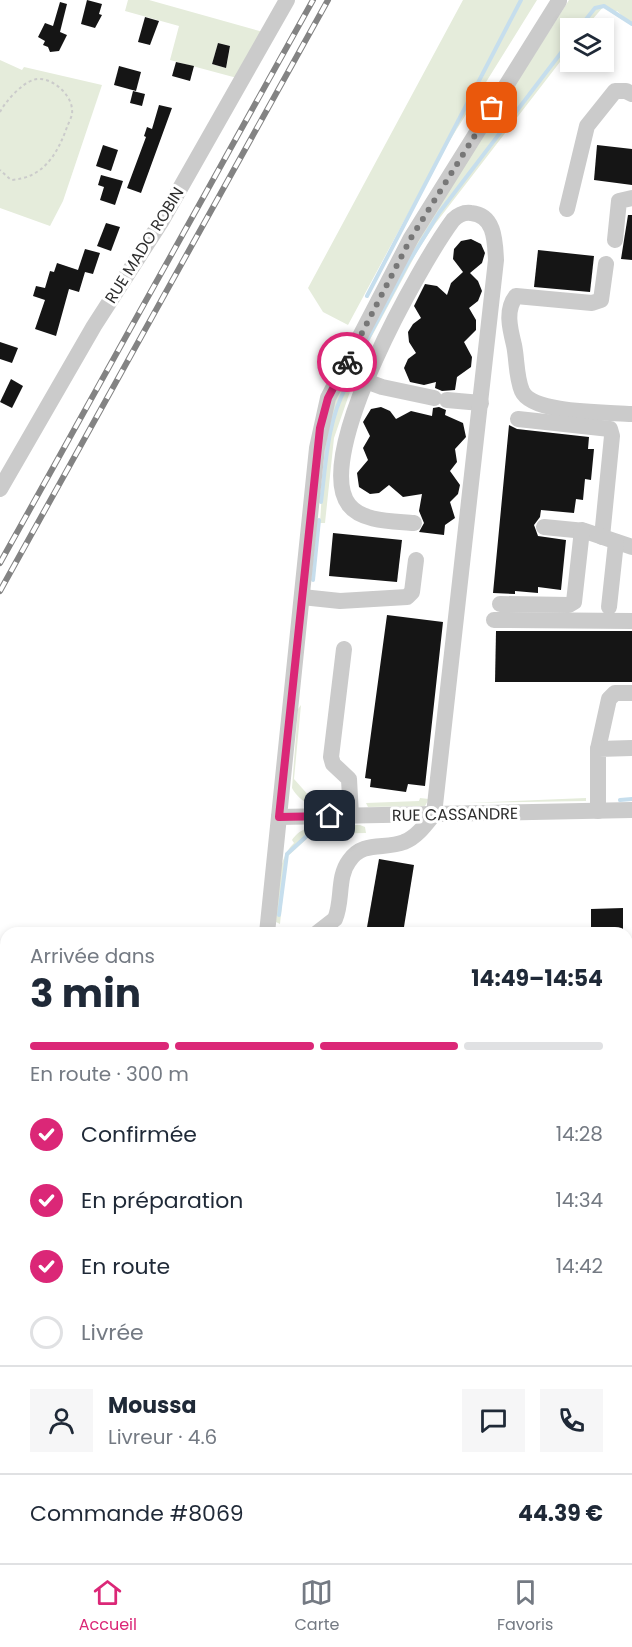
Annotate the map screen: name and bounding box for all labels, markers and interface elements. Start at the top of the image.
map controls [560,18,614,72]
button: layers [560,18,614,72]
pin [466,82,517,133]
icon: bag [475,91,508,124]
street label: RUE MADO ROBIN [99,183,189,308]
courier [317,332,377,392]
icon: bike [331,346,364,379]
pin [304,790,355,841]
icon: home [313,799,346,832]
street label: RUE CASSANDRE [392,802,518,827]
text: Arrivée dans [30,942,155,970]
text: 14:49–14:54 [471,963,603,994]
text: 3 min [30,966,141,1021]
text: En route · 300 m [30,1060,189,1088]
icon: check [30,1118,63,1151]
text: Confirmée [81,1119,197,1150]
text: 14:28 [556,1120,603,1148]
icon: check [30,1184,63,1217]
text: En préparation [81,1185,243,1216]
text: 14:34 [555,1186,603,1214]
icon: check [30,1250,63,1283]
text: En route [81,1251,170,1282]
text: 14:42 [556,1252,603,1280]
text: Livrée [81,1317,144,1348]
button: person [30,1389,93,1452]
button: chat [462,1389,525,1452]
button: phone [540,1389,603,1452]
text: Moussa [108,1390,197,1421]
text: Livreur · 4.6 [108,1423,217,1451]
text: Commande #8069 [30,1498,244,1529]
text: 44.39 € [518,1498,603,1529]
tab: Accueil [79,1576,137,1637]
tab: Carte [295,1576,339,1637]
tab: Favoris [497,1576,553,1637]

